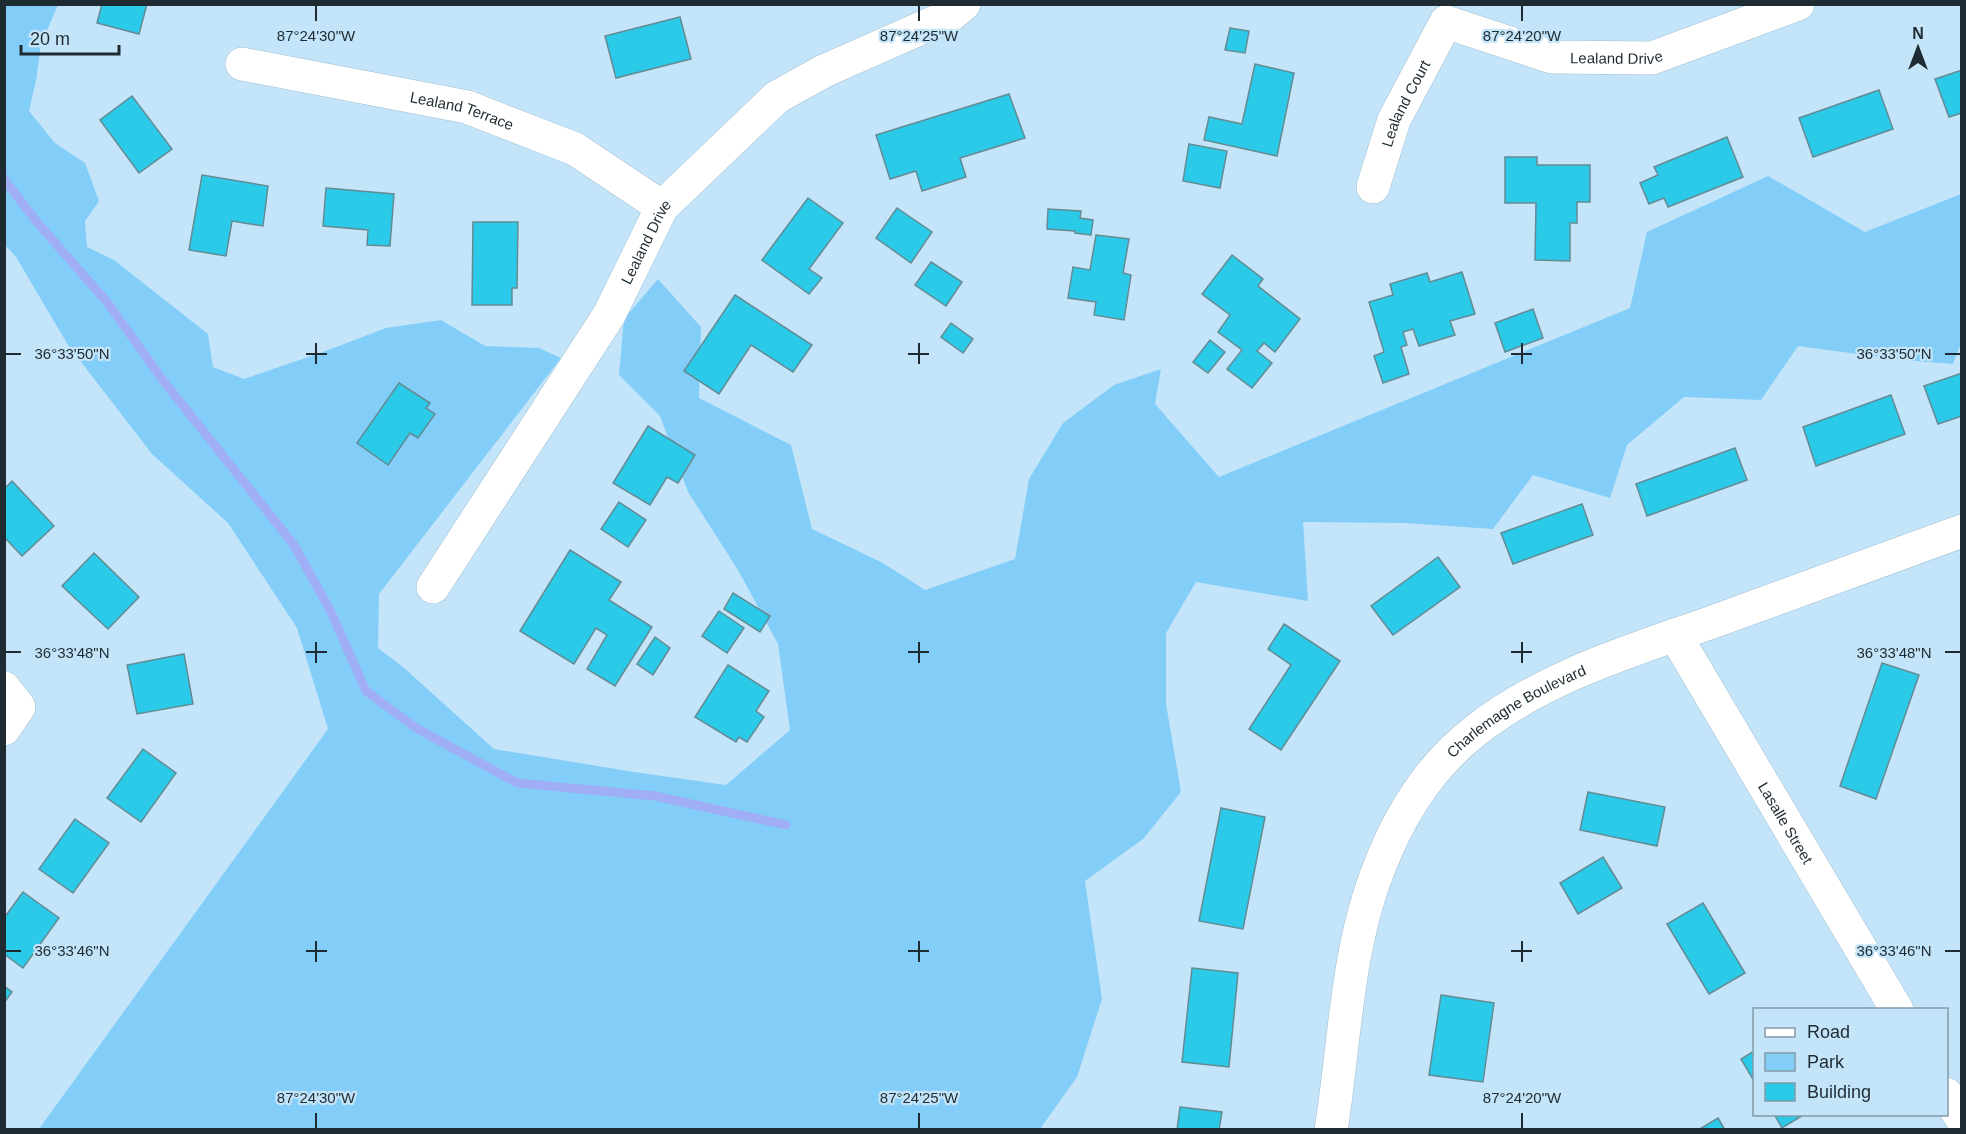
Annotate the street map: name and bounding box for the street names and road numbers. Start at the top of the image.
street label: Lealand Drive [1570,46,1665,67]
street label: Lealand Court [1378,56,1433,149]
street label: Lealand Terrace [409,88,516,133]
street label: Lealand Drive [617,195,674,287]
street label: Charlemagne Boulevard [1443,661,1588,761]
street label: Lasalle Street [1755,779,1817,867]

